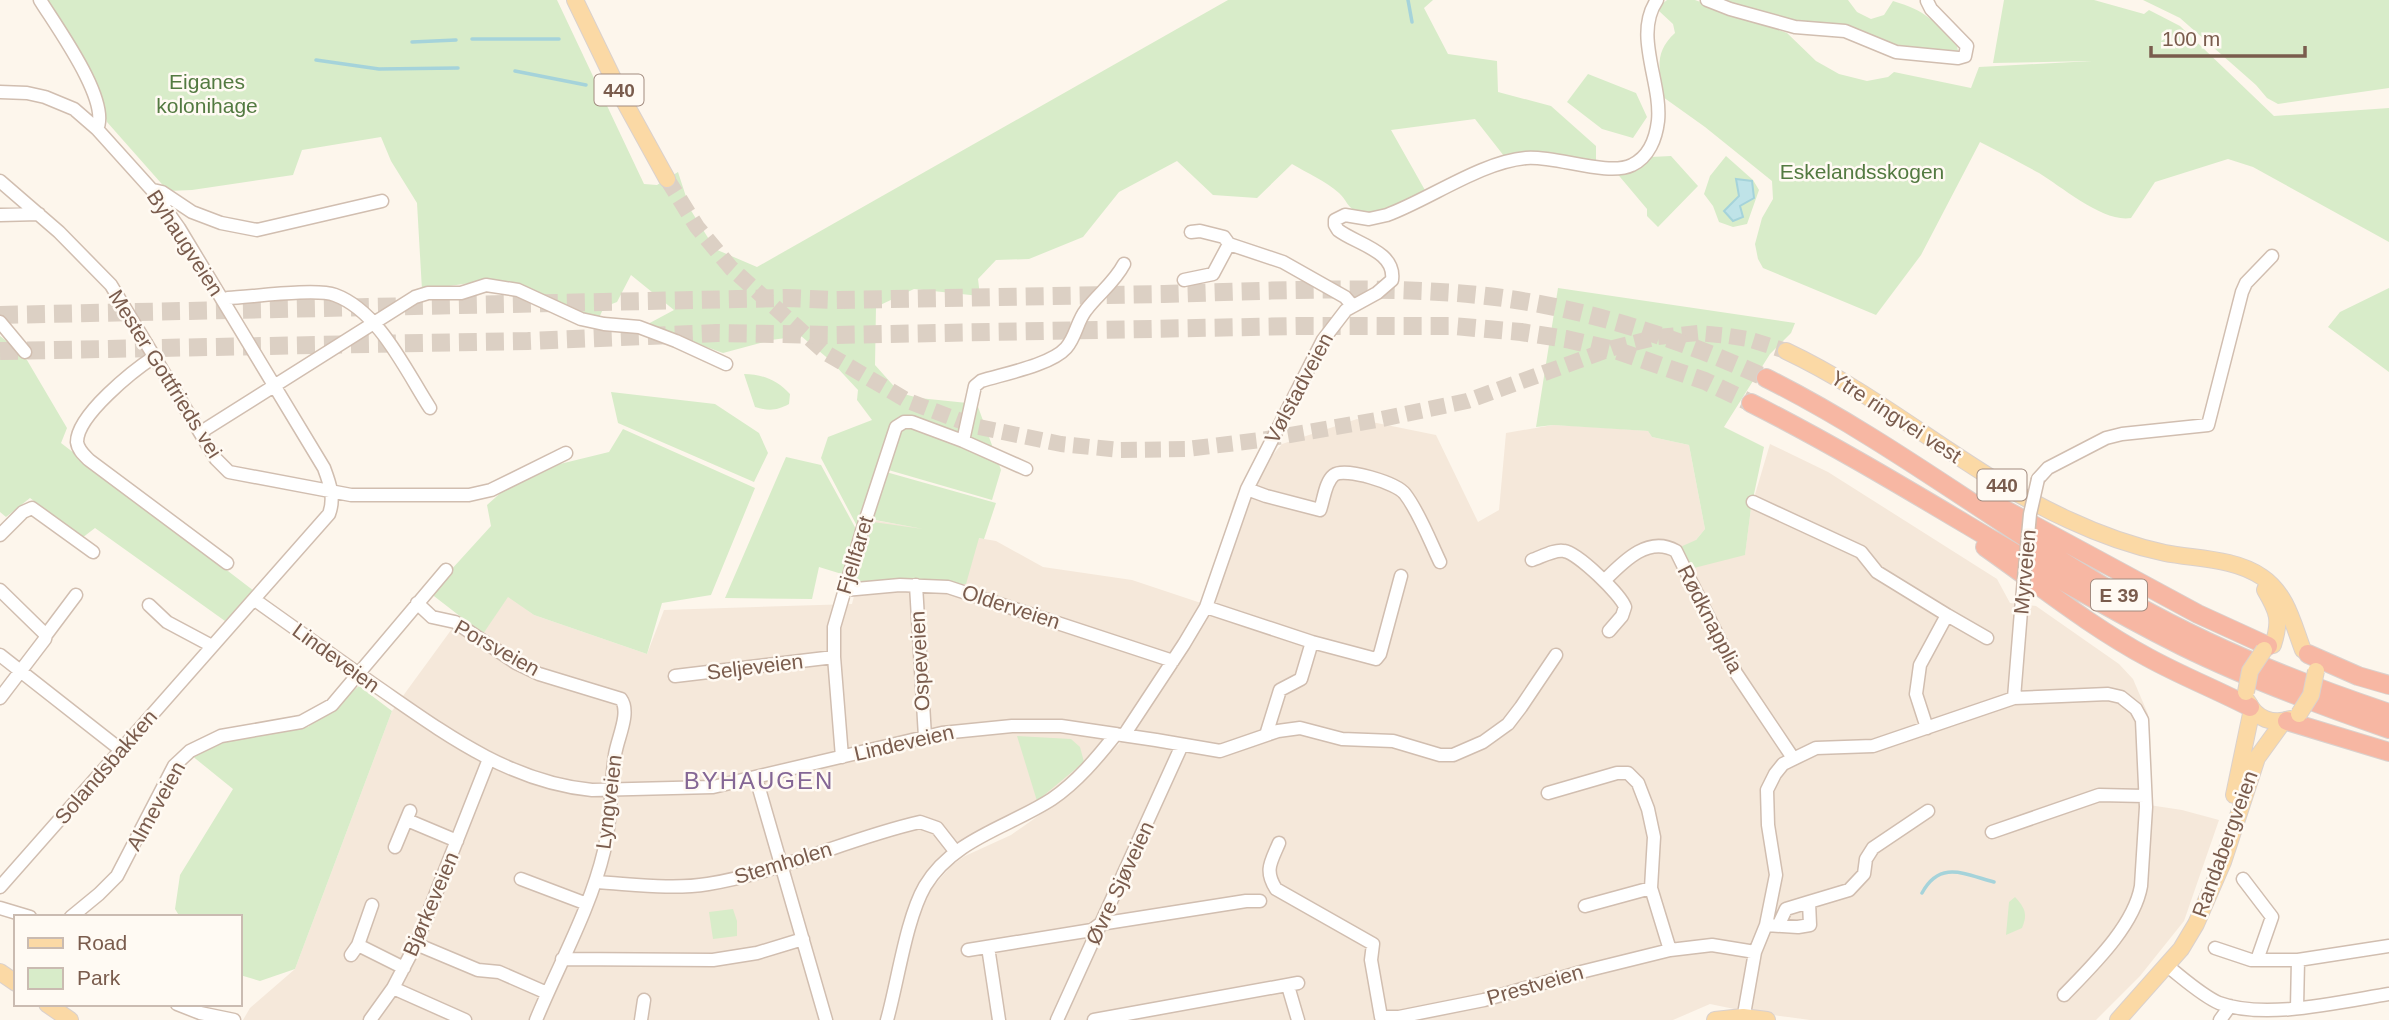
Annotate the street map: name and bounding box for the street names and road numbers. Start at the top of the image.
road number: 440 [594,74,644,106]
street label: Byhaugveien [143,186,228,300]
street label: Mester Gottfrieds vei [104,285,227,462]
street label: Vølstadveien [1260,329,1337,447]
street label: Ytre ringvei vest [1827,366,1966,467]
road number: 440 [1978,470,2026,500]
street label: Fjellfaret [832,513,877,597]
street label: Myrveien [2009,529,2040,615]
street label: Rødknapplia [1673,561,1748,677]
street label: Olderveien [959,580,1063,633]
road number: E 39 [2091,580,2147,610]
street label: Ospeveien [905,610,934,712]
street label: Porsveien [451,615,544,680]
street label: Lindeveien [288,618,384,697]
street label: Seljeveien [705,649,804,684]
street label: Solandsbakken [50,705,161,828]
street label: Lindeveien [852,720,956,765]
street label: Lyngveien [591,753,626,850]
street label: Almeveien [122,757,189,854]
street label: Randabergveien [2187,767,2262,920]
street label: Øvre Sjøveien [1081,818,1158,948]
street label: Stemholen [731,837,834,888]
street label: Bjørkeveien [398,848,463,959]
street label: Prestveien [1484,960,1586,1009]

